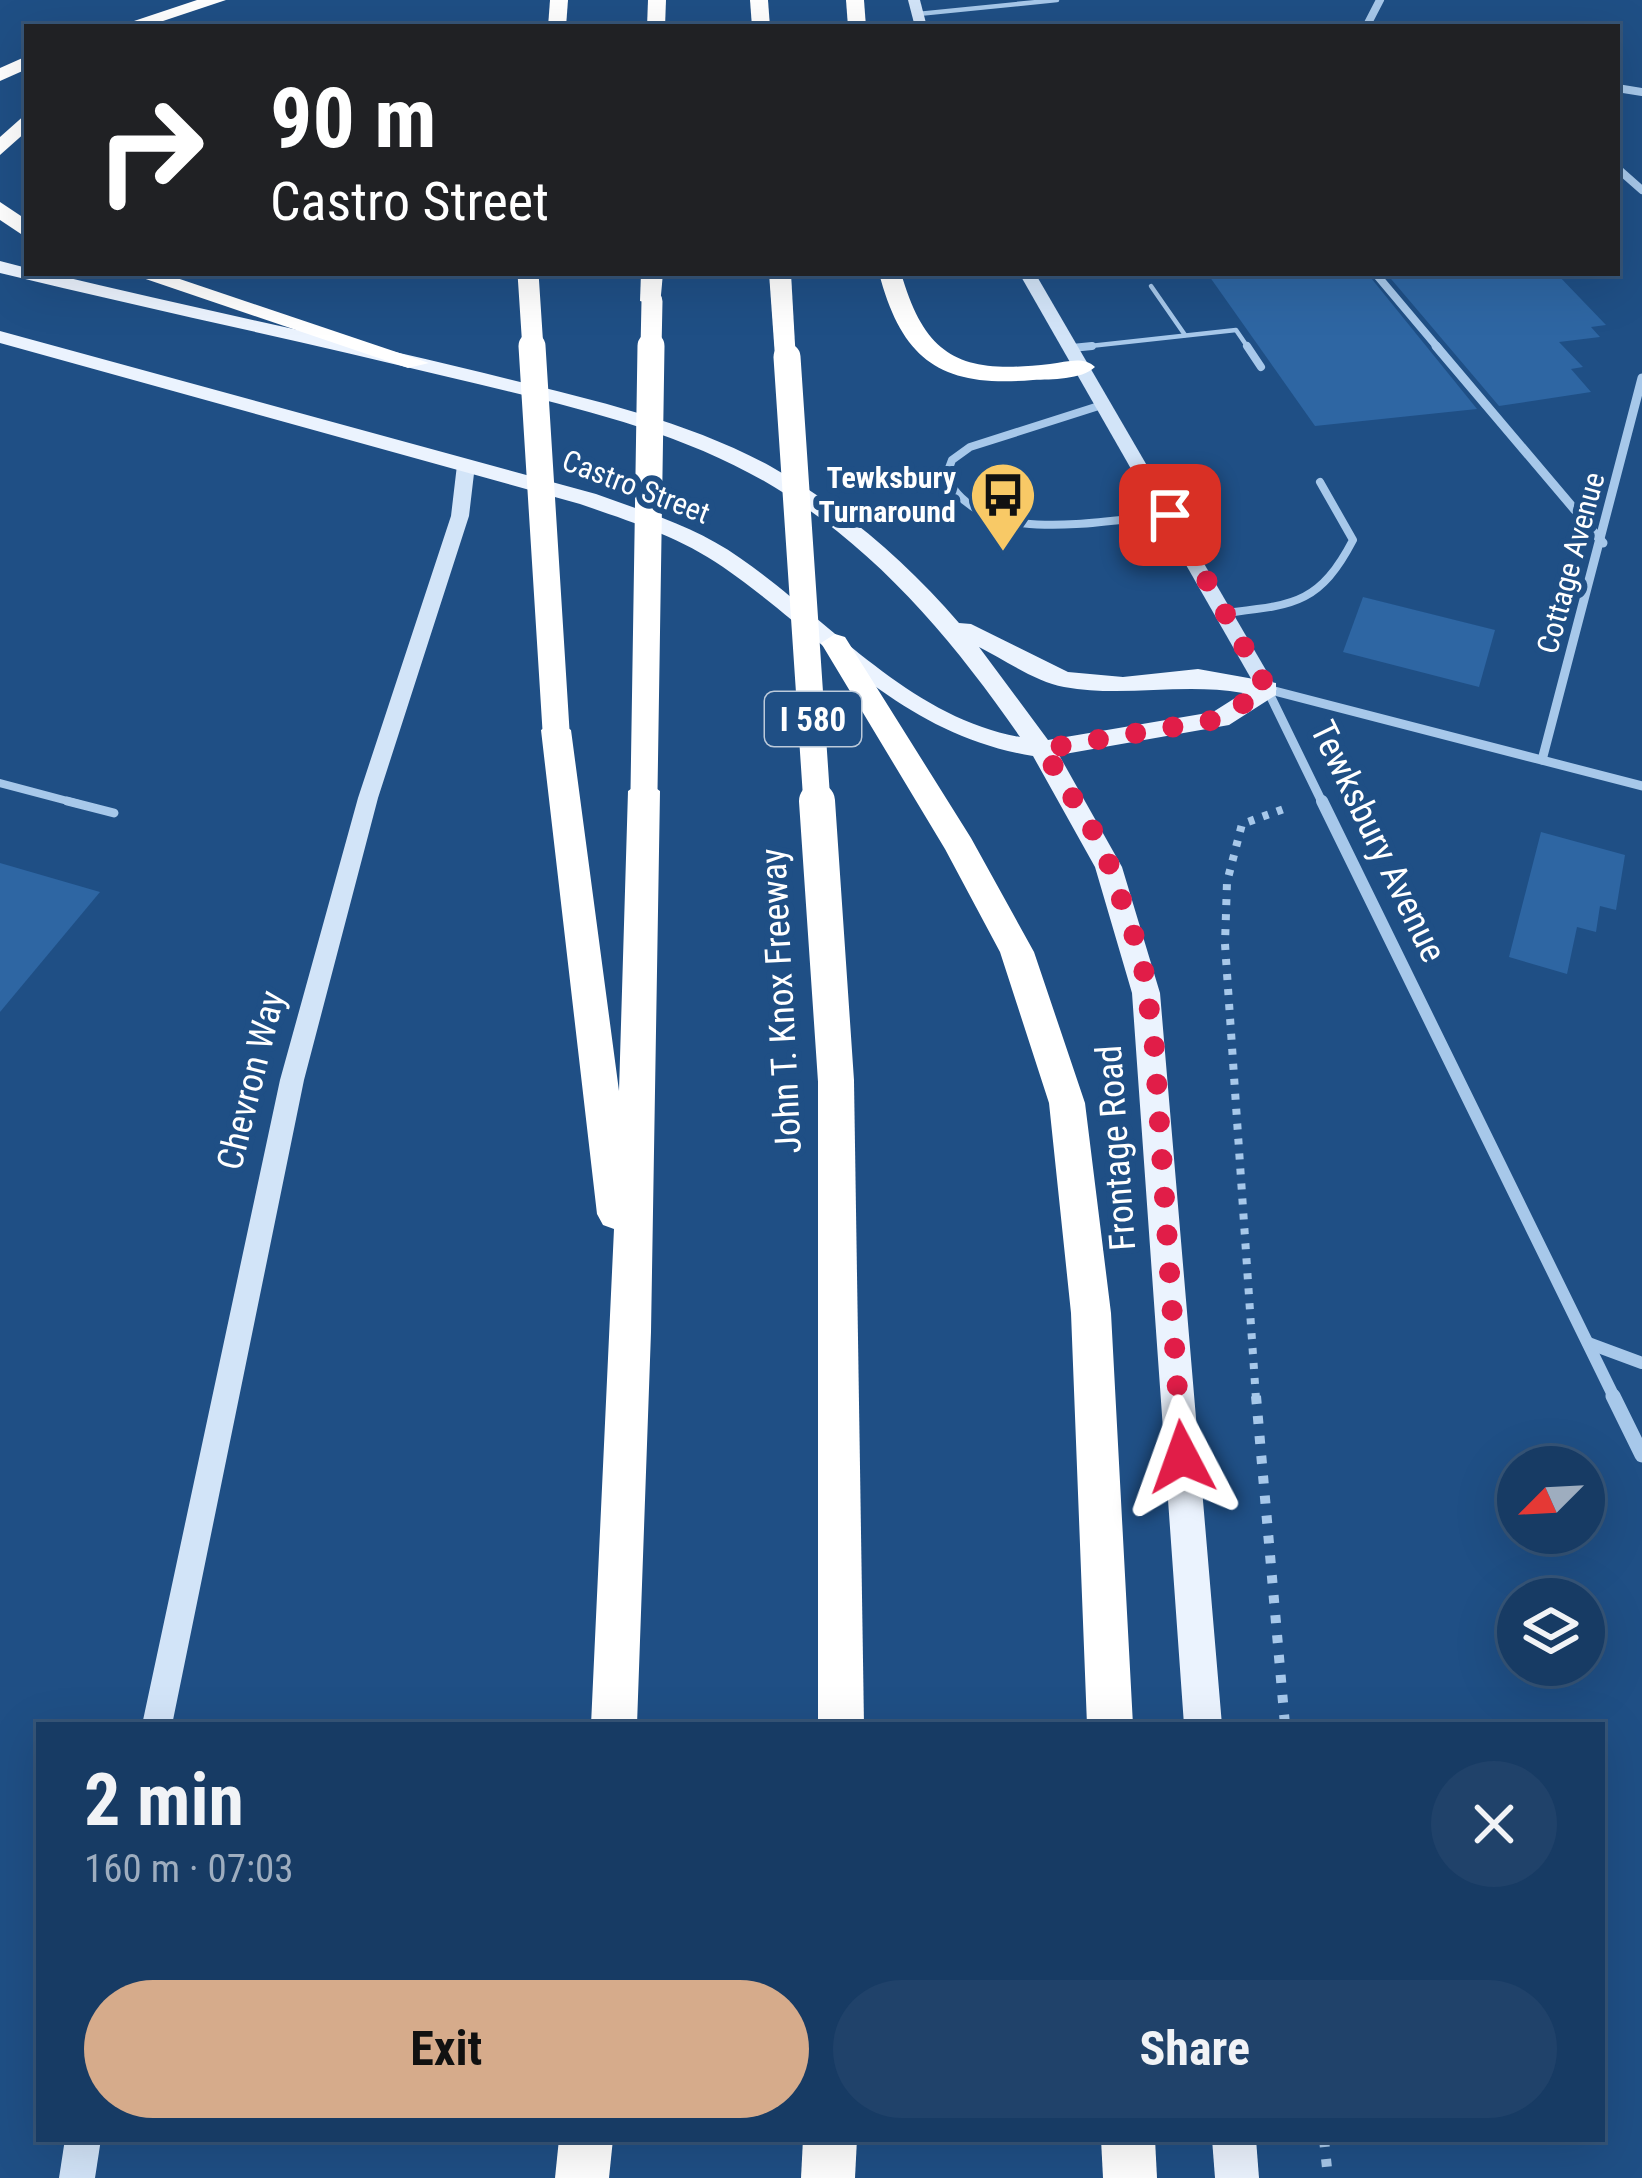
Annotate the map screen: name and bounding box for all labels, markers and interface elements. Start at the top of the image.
text: 90 m [270,69,437,168]
icon: right [72,72,228,228]
text: Castro Street [270,170,549,233]
street label: Castro Street [558,442,715,531]
place label: Tewksbury Turnaround [818,460,957,529]
bus stop icon: Tewksbury Turnaround [968,460,1038,554]
pin [1119,464,1221,566]
street label: Cottage Avenue [1530,468,1612,657]
icon: arrive [1137,482,1203,548]
road number: I 580 [765,692,861,746]
street label: Tewksbury Avenue [1302,714,1455,969]
street label: John T. Knox Freeway [752,847,810,1155]
street label: Chevron Way [208,986,293,1174]
street label: Frontage Road [1088,1044,1144,1252]
position arrow [1119,1394,1245,1520]
north arrow [1497,1446,1605,1554]
map controls [1497,1446,1605,1686]
button: layers [1497,1578,1605,1686]
text: 2 min [84,1758,244,1843]
button: close [1431,1761,1557,1887]
text: 160 m · 07:03 [84,1846,294,1892]
button: Exit [84,1980,809,2118]
button: Share [833,1980,1557,2118]

